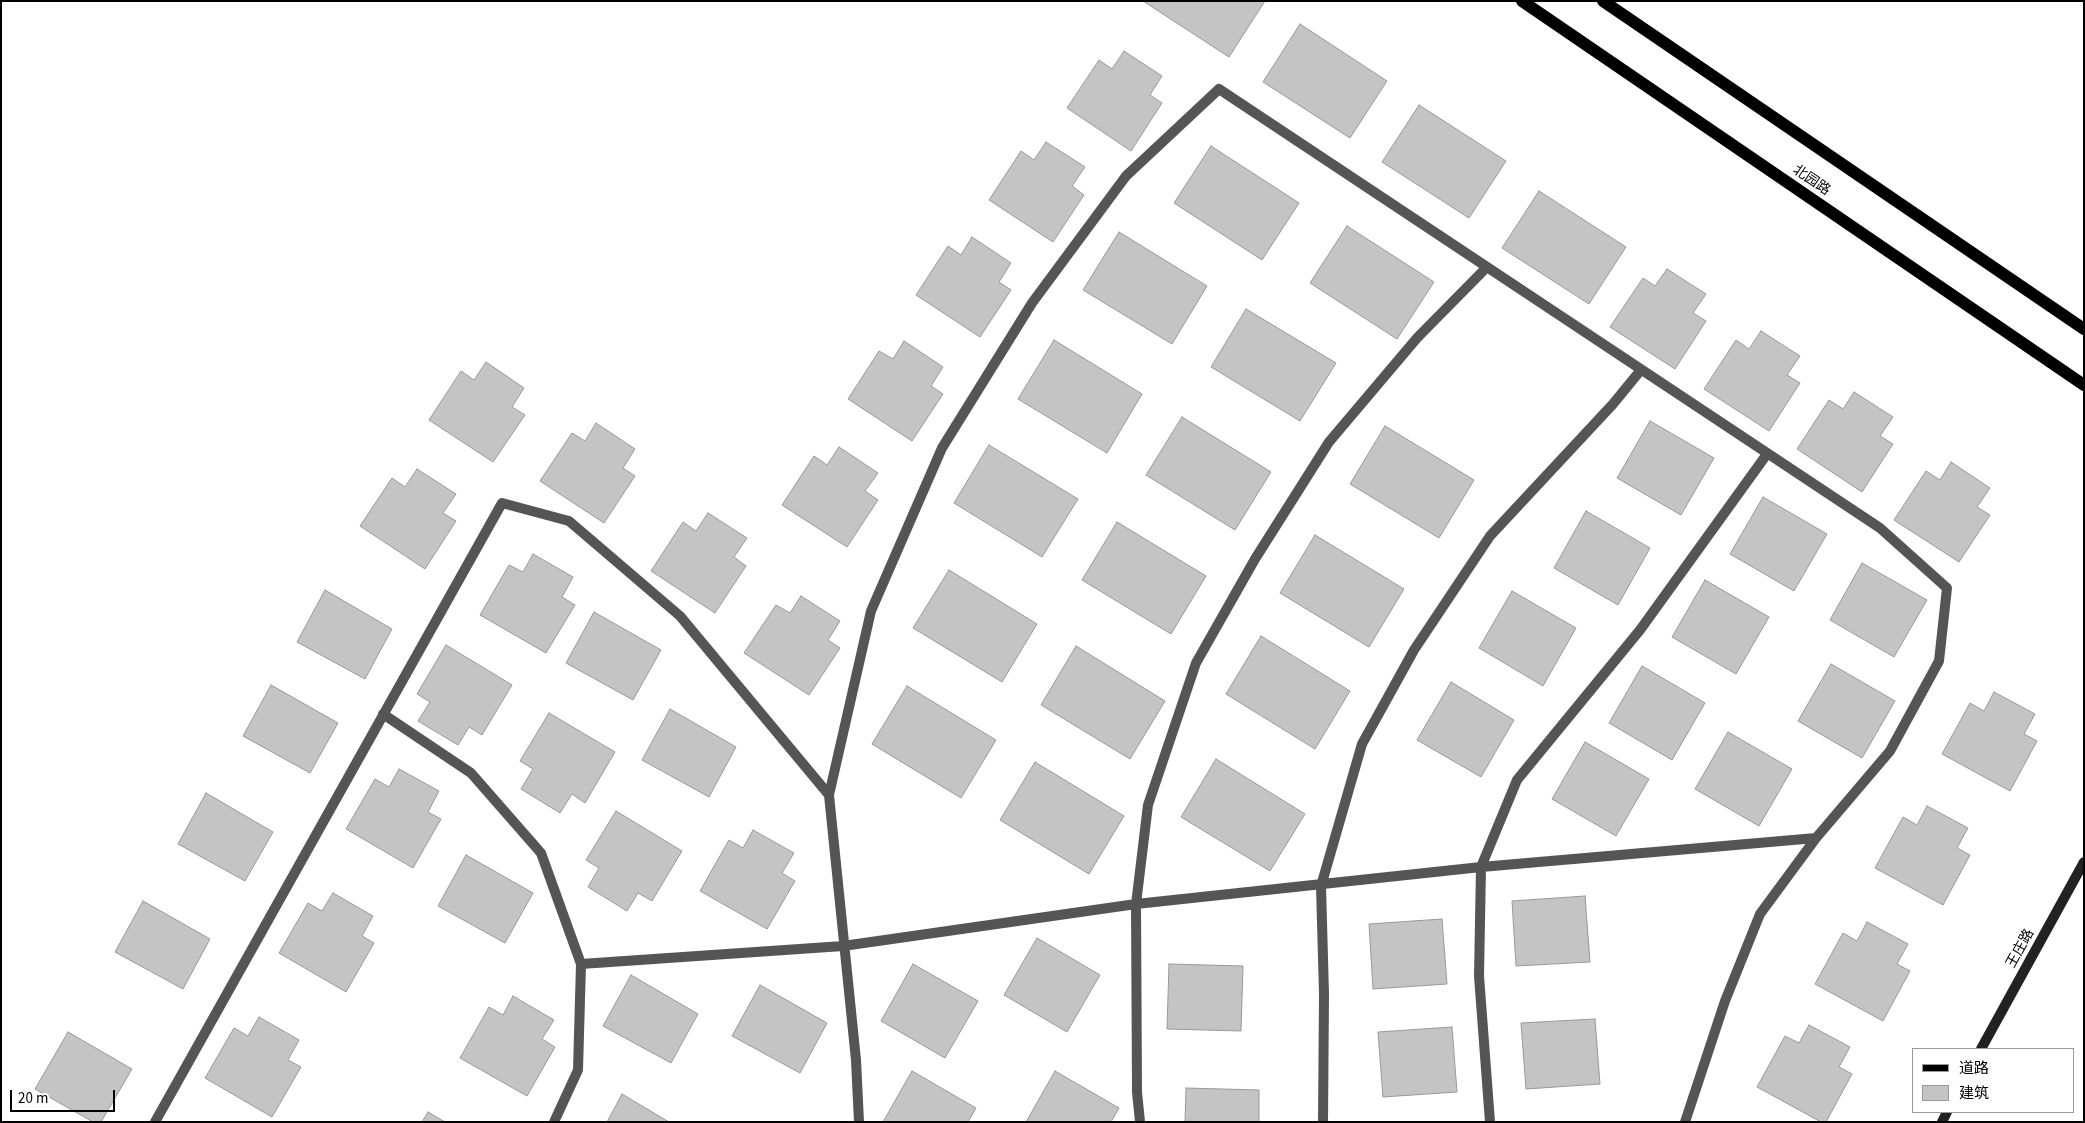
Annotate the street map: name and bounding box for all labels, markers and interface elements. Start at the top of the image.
street label: 北园路 [1789,162,1833,200]
street label: 王庄路 [2003,927,2039,971]
legend [1912,1048,2075,1113]
text: 道路 [1959,1058,1989,1079]
scale bar [12,1080,118,1112]
text: 建筑 [1959,1083,1989,1104]
text: 20 m [18,1088,48,1109]

